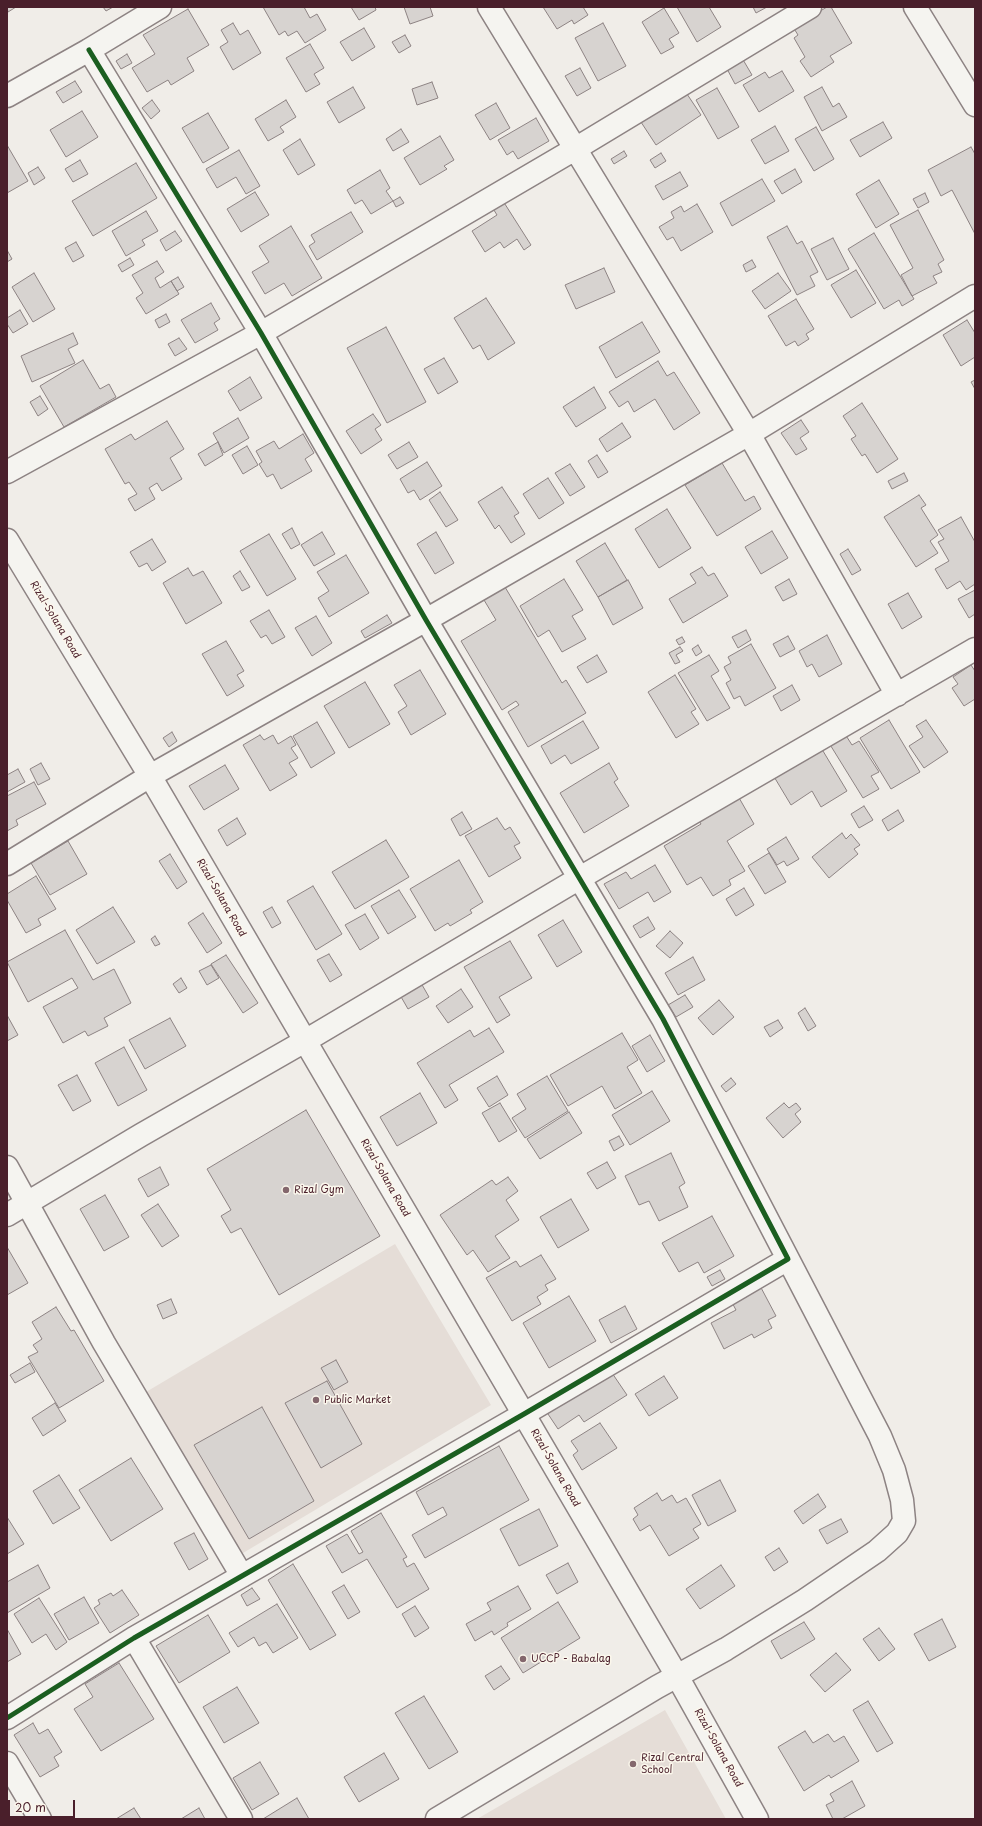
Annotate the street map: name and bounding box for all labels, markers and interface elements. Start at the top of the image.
street label: Rizal-Solana Road [27,579,83,661]
street label: Rizal-Solana Road [194,857,248,939]
street label: Rizal-Solana Road [358,1137,412,1219]
place label: Rizal Gym [294,1184,344,1196]
marker: Rizal Gym [281,1185,291,1195]
place label: Public Market [324,1394,391,1406]
marker: Public Market [311,1395,321,1405]
street label: Rizal-Solana Road [528,1427,582,1509]
place label: UCCP - Babalag [531,1653,611,1665]
marker: UCCP - Babalag [518,1654,528,1664]
street label: Rizal-Solana Road [691,1706,745,1790]
place label: Rizal Central School [641,1752,704,1776]
marker: Rizal Central School [628,1759,638,1769]
scale bar [10,1792,77,1818]
text: 20 m [15,1798,46,1816]

